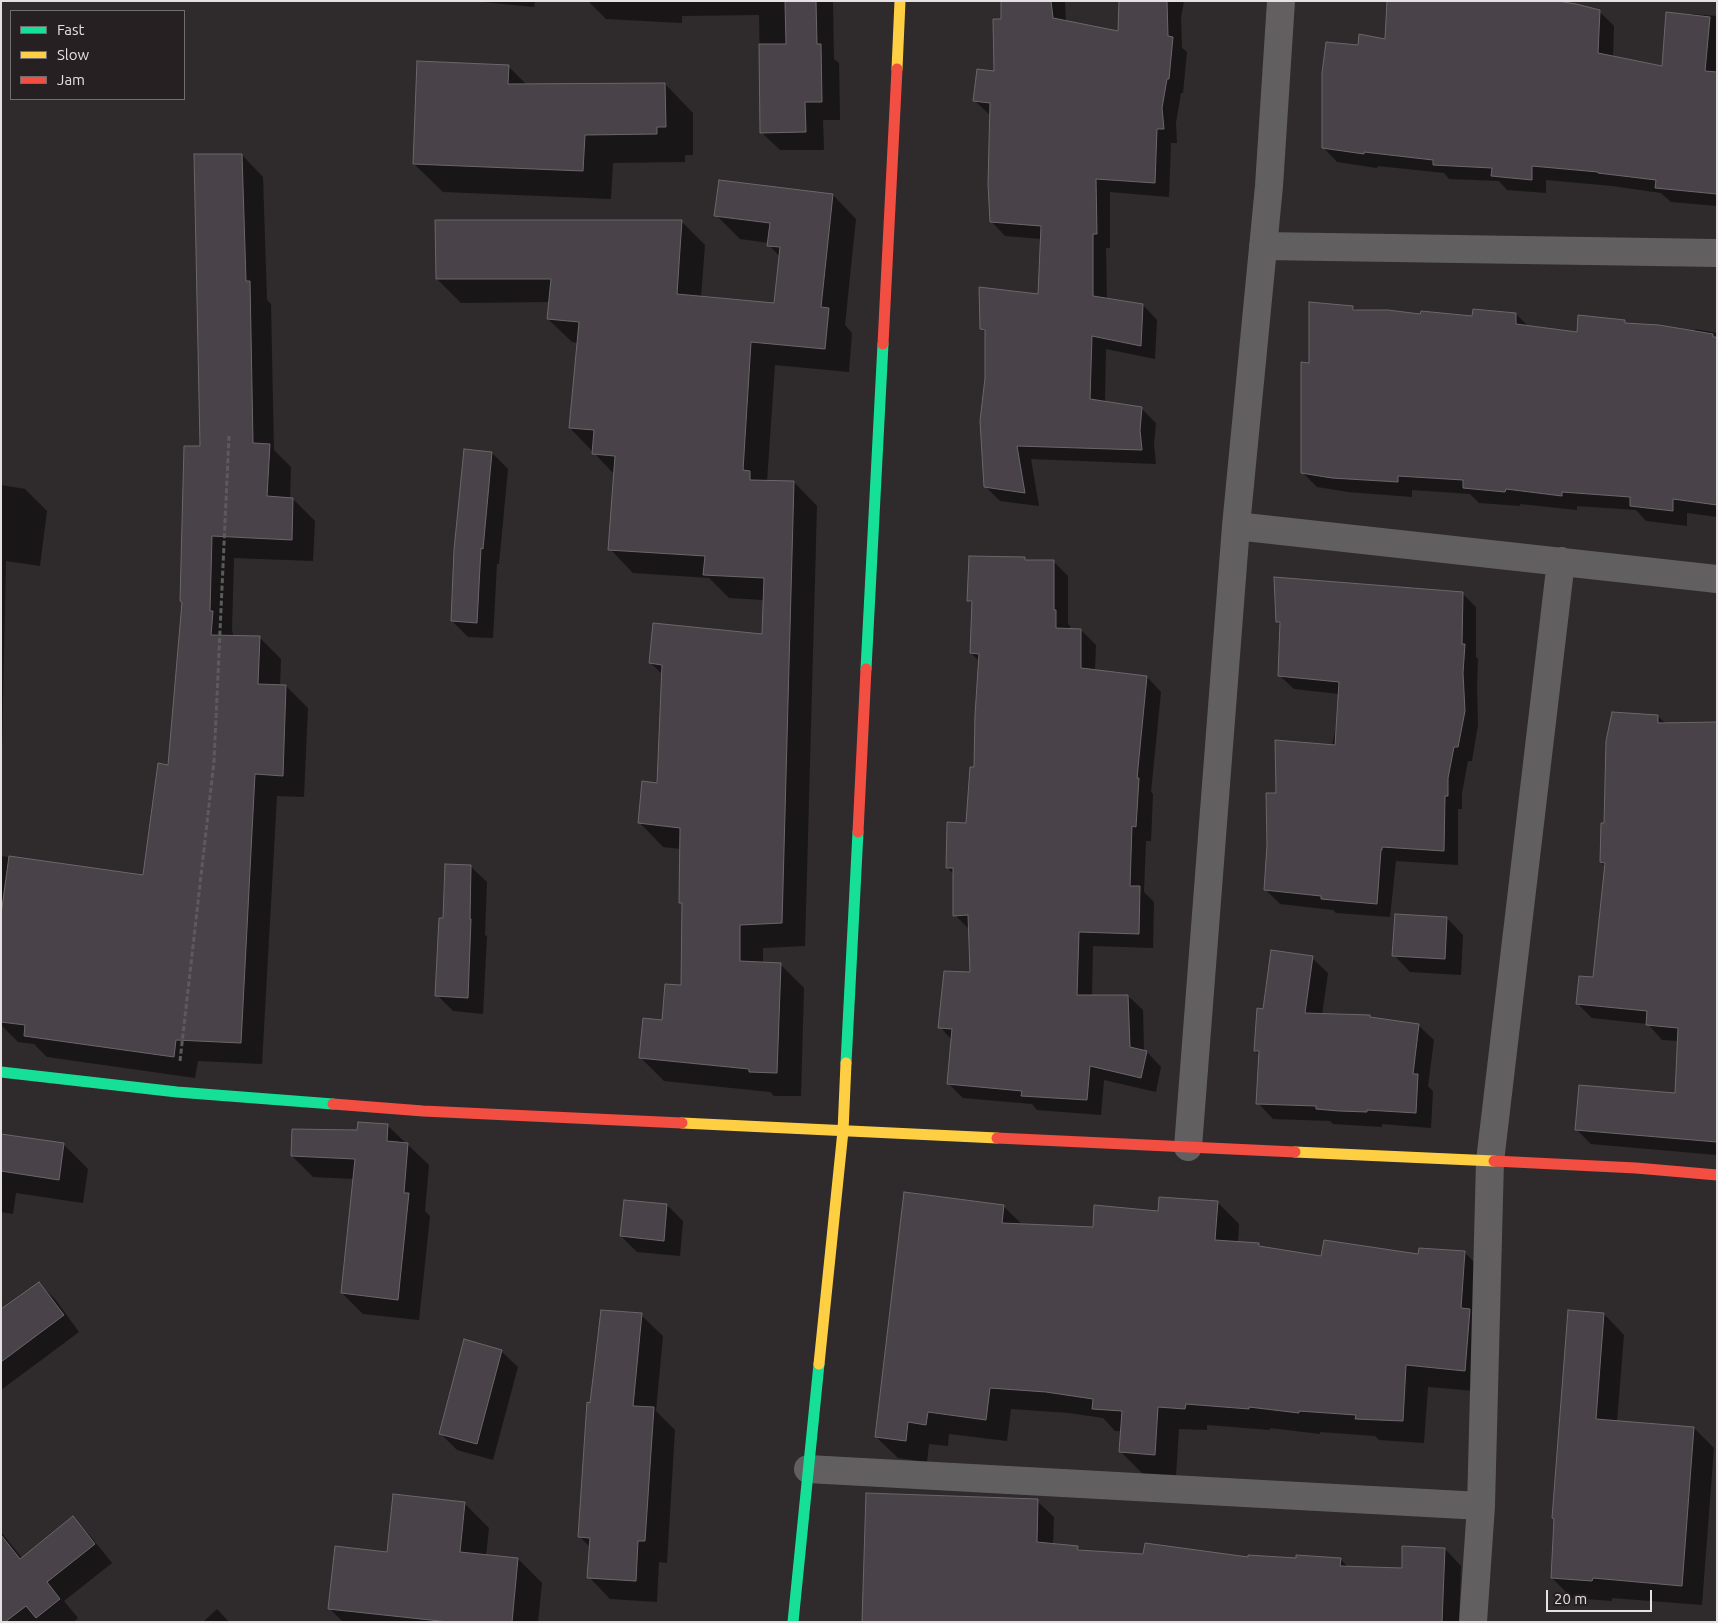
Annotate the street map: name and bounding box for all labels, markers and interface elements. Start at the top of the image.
legend [10,10,185,100]
text: Fast [57,21,84,38]
text: Slow [57,46,89,63]
text: Jam [57,71,85,88]
scale bar [1548,1580,1654,1612]
text: 20 m [1554,1590,1587,1607]

